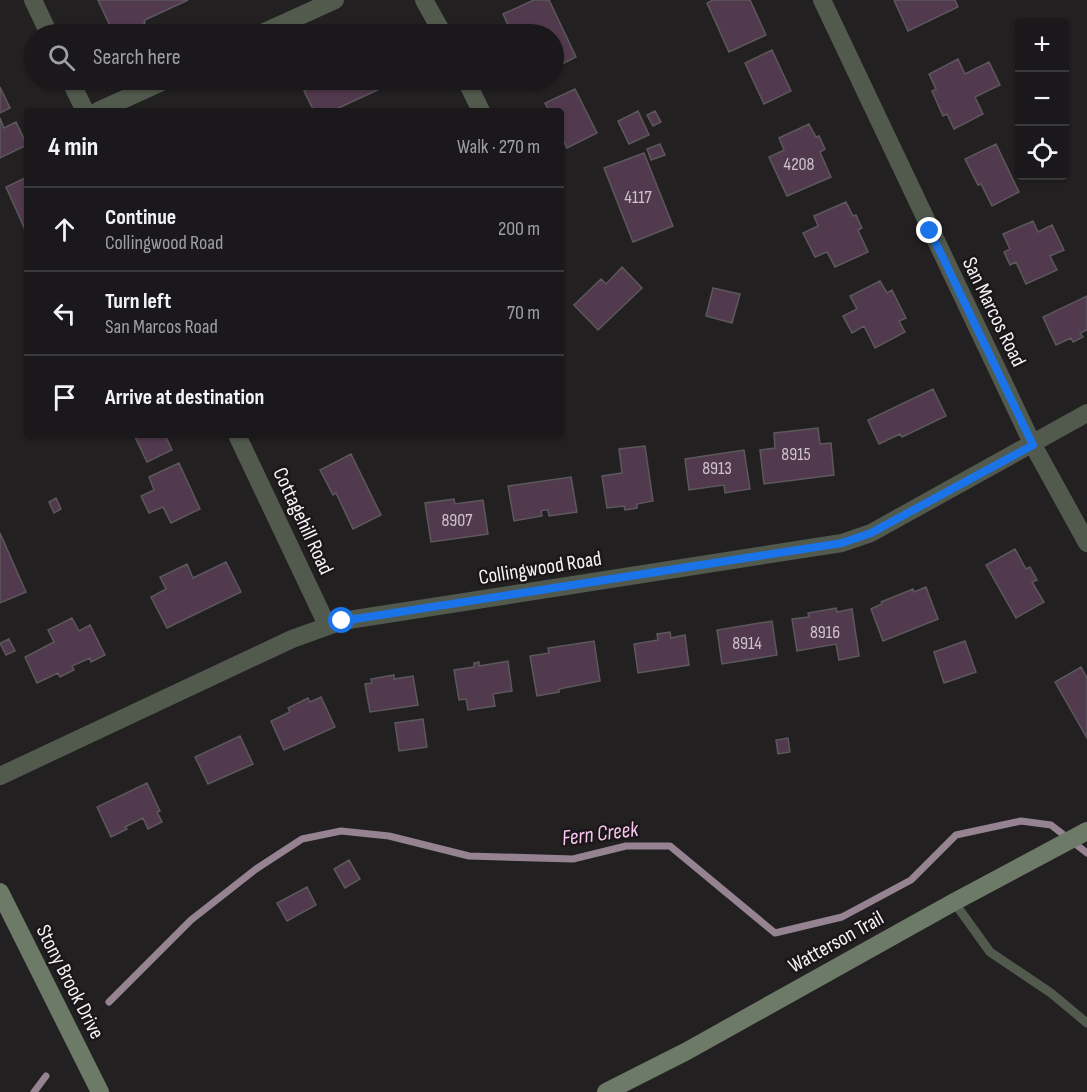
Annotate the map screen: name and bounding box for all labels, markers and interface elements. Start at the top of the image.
map controls [1015,18,1069,180]
button: + [1015,18,1069,72]
search box [24,24,564,90]
icon: search [45,41,78,74]
text: Search here [93,44,180,71]
button: − [1015,72,1069,126]
button: locate [1015,126,1069,180]
text: 4 min [48,132,98,163]
text: Walk · 270 m [457,135,540,159]
house number: 4208 [784,154,815,175]
house number: 4117 [624,187,652,208]
text: Continue [105,204,176,231]
icon: ahead [48,213,81,246]
text: 200 m [498,217,540,241]
route end [916,217,942,243]
text: Collingwood Road [105,231,223,255]
street label: San Marcos Road [957,253,1031,371]
text: Turn left [105,288,171,315]
icon: left [48,297,81,330]
text: 70 m [507,301,540,325]
text: San Marcos Road [105,315,218,339]
icon: arrive [48,381,81,414]
text: Arrive at destination [105,384,264,411]
house number: 8915 [781,444,811,465]
house number: 8913 [702,458,732,479]
street label: Cottagehill Road [267,463,339,579]
house number: 8907 [441,510,473,531]
street label: Collingwood Road [477,546,603,590]
route start [328,607,354,633]
house number: 8916 [810,622,840,643]
house number: 8914 [732,633,762,654]
water label: Fern Creek [560,816,641,852]
street label: Watterson Trail [784,906,888,978]
street label: Stony Brook Drive [31,921,109,1043]

